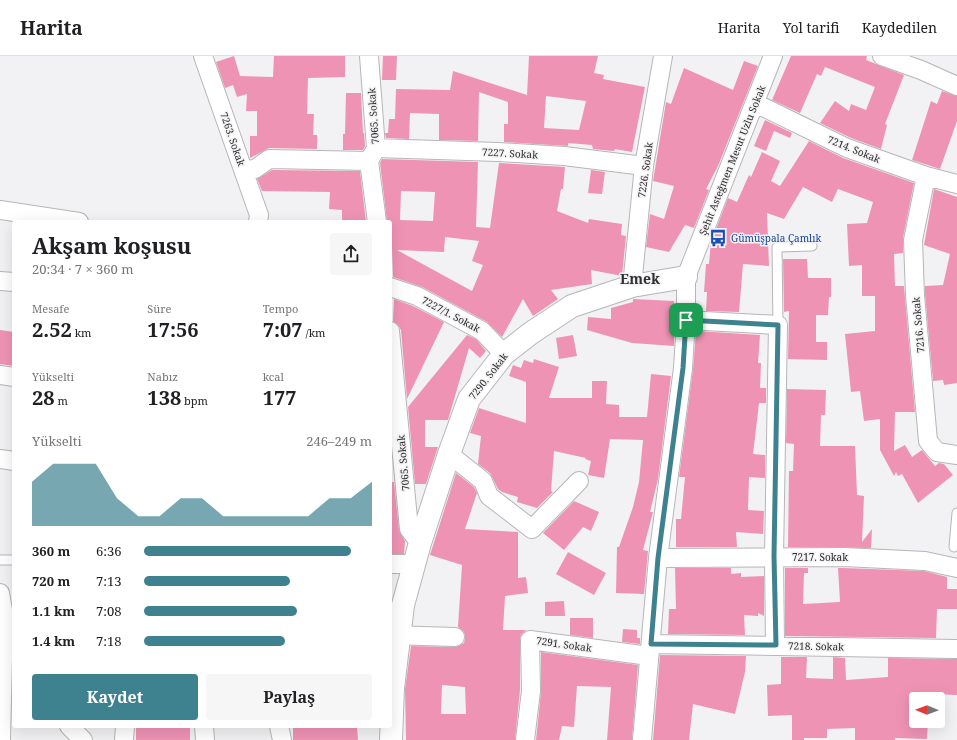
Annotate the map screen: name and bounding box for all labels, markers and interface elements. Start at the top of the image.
text: Harita [20,15,83,41]
text: Harita [718,18,761,37]
text: Yol tarifi [783,18,840,37]
text: Kaydedilen [862,18,937,37]
street label: Şehit Asteğmen Mesut Uzlu Sokak [695,83,769,237]
street label: 7065. Sokak [364,87,382,144]
street label: 7263. Sokak [217,110,249,168]
street label: 7214. Sokak [825,132,883,166]
street label: 7226. Sokak [634,141,656,199]
street label: 7227. Sokak [482,145,538,161]
bus stop icon: Gümüşpala Çamlık [708,228,728,248]
text: Akşam koşusu [32,230,191,260]
place label: Gümüşpala Çamlık [731,231,821,245]
button: share [330,233,372,275]
text: 20:34 · 7 × 360 m [32,260,134,278]
district label: Emek [620,269,660,288]
street label: 7227/1. Sokak [419,293,483,335]
street label: 7216. Sokak [909,296,927,354]
text: Mesafe [32,301,69,316]
text: Süre [147,301,171,316]
text: Tempo [263,301,298,316]
pin [669,303,703,337]
icon: arrive [675,309,697,331]
text: 2.52 [32,316,72,343]
text: 17:56 [147,316,199,343]
text: 7:07 [263,316,303,343]
text: km [72,325,91,340]
text: /km [303,325,326,340]
street label: 7290. Sokak [465,350,511,402]
text: Yükselti [32,369,74,384]
text: Nabız [147,369,178,384]
text: kcal [263,369,284,384]
text: 28 [32,384,55,411]
text: 138 [147,384,181,411]
text: 177 [263,384,297,411]
text: m [55,393,68,408]
text: bpm [181,393,208,408]
text: Yükselti [32,432,82,450]
text: 246–249 m [306,432,372,450]
street label: 7065. Sokak [394,434,412,492]
text: 360 m [32,542,70,560]
text: 6:36 [96,542,122,560]
street label: 7217. Sokak [792,550,848,564]
text: 720 m [32,572,70,590]
text: 7:13 [96,572,122,590]
text: 1.1 km [32,602,75,620]
text: 7:08 [96,602,122,620]
text: 1.4 km [32,632,75,650]
text: 7:18 [96,632,122,650]
street label: 7291. Sokak [535,633,593,655]
street label: 7218. Sokak [788,639,844,653]
button: Kaydet [32,674,198,720]
button: Paylaş [206,674,372,720]
north arrow [909,692,945,728]
map controls [909,692,945,728]

